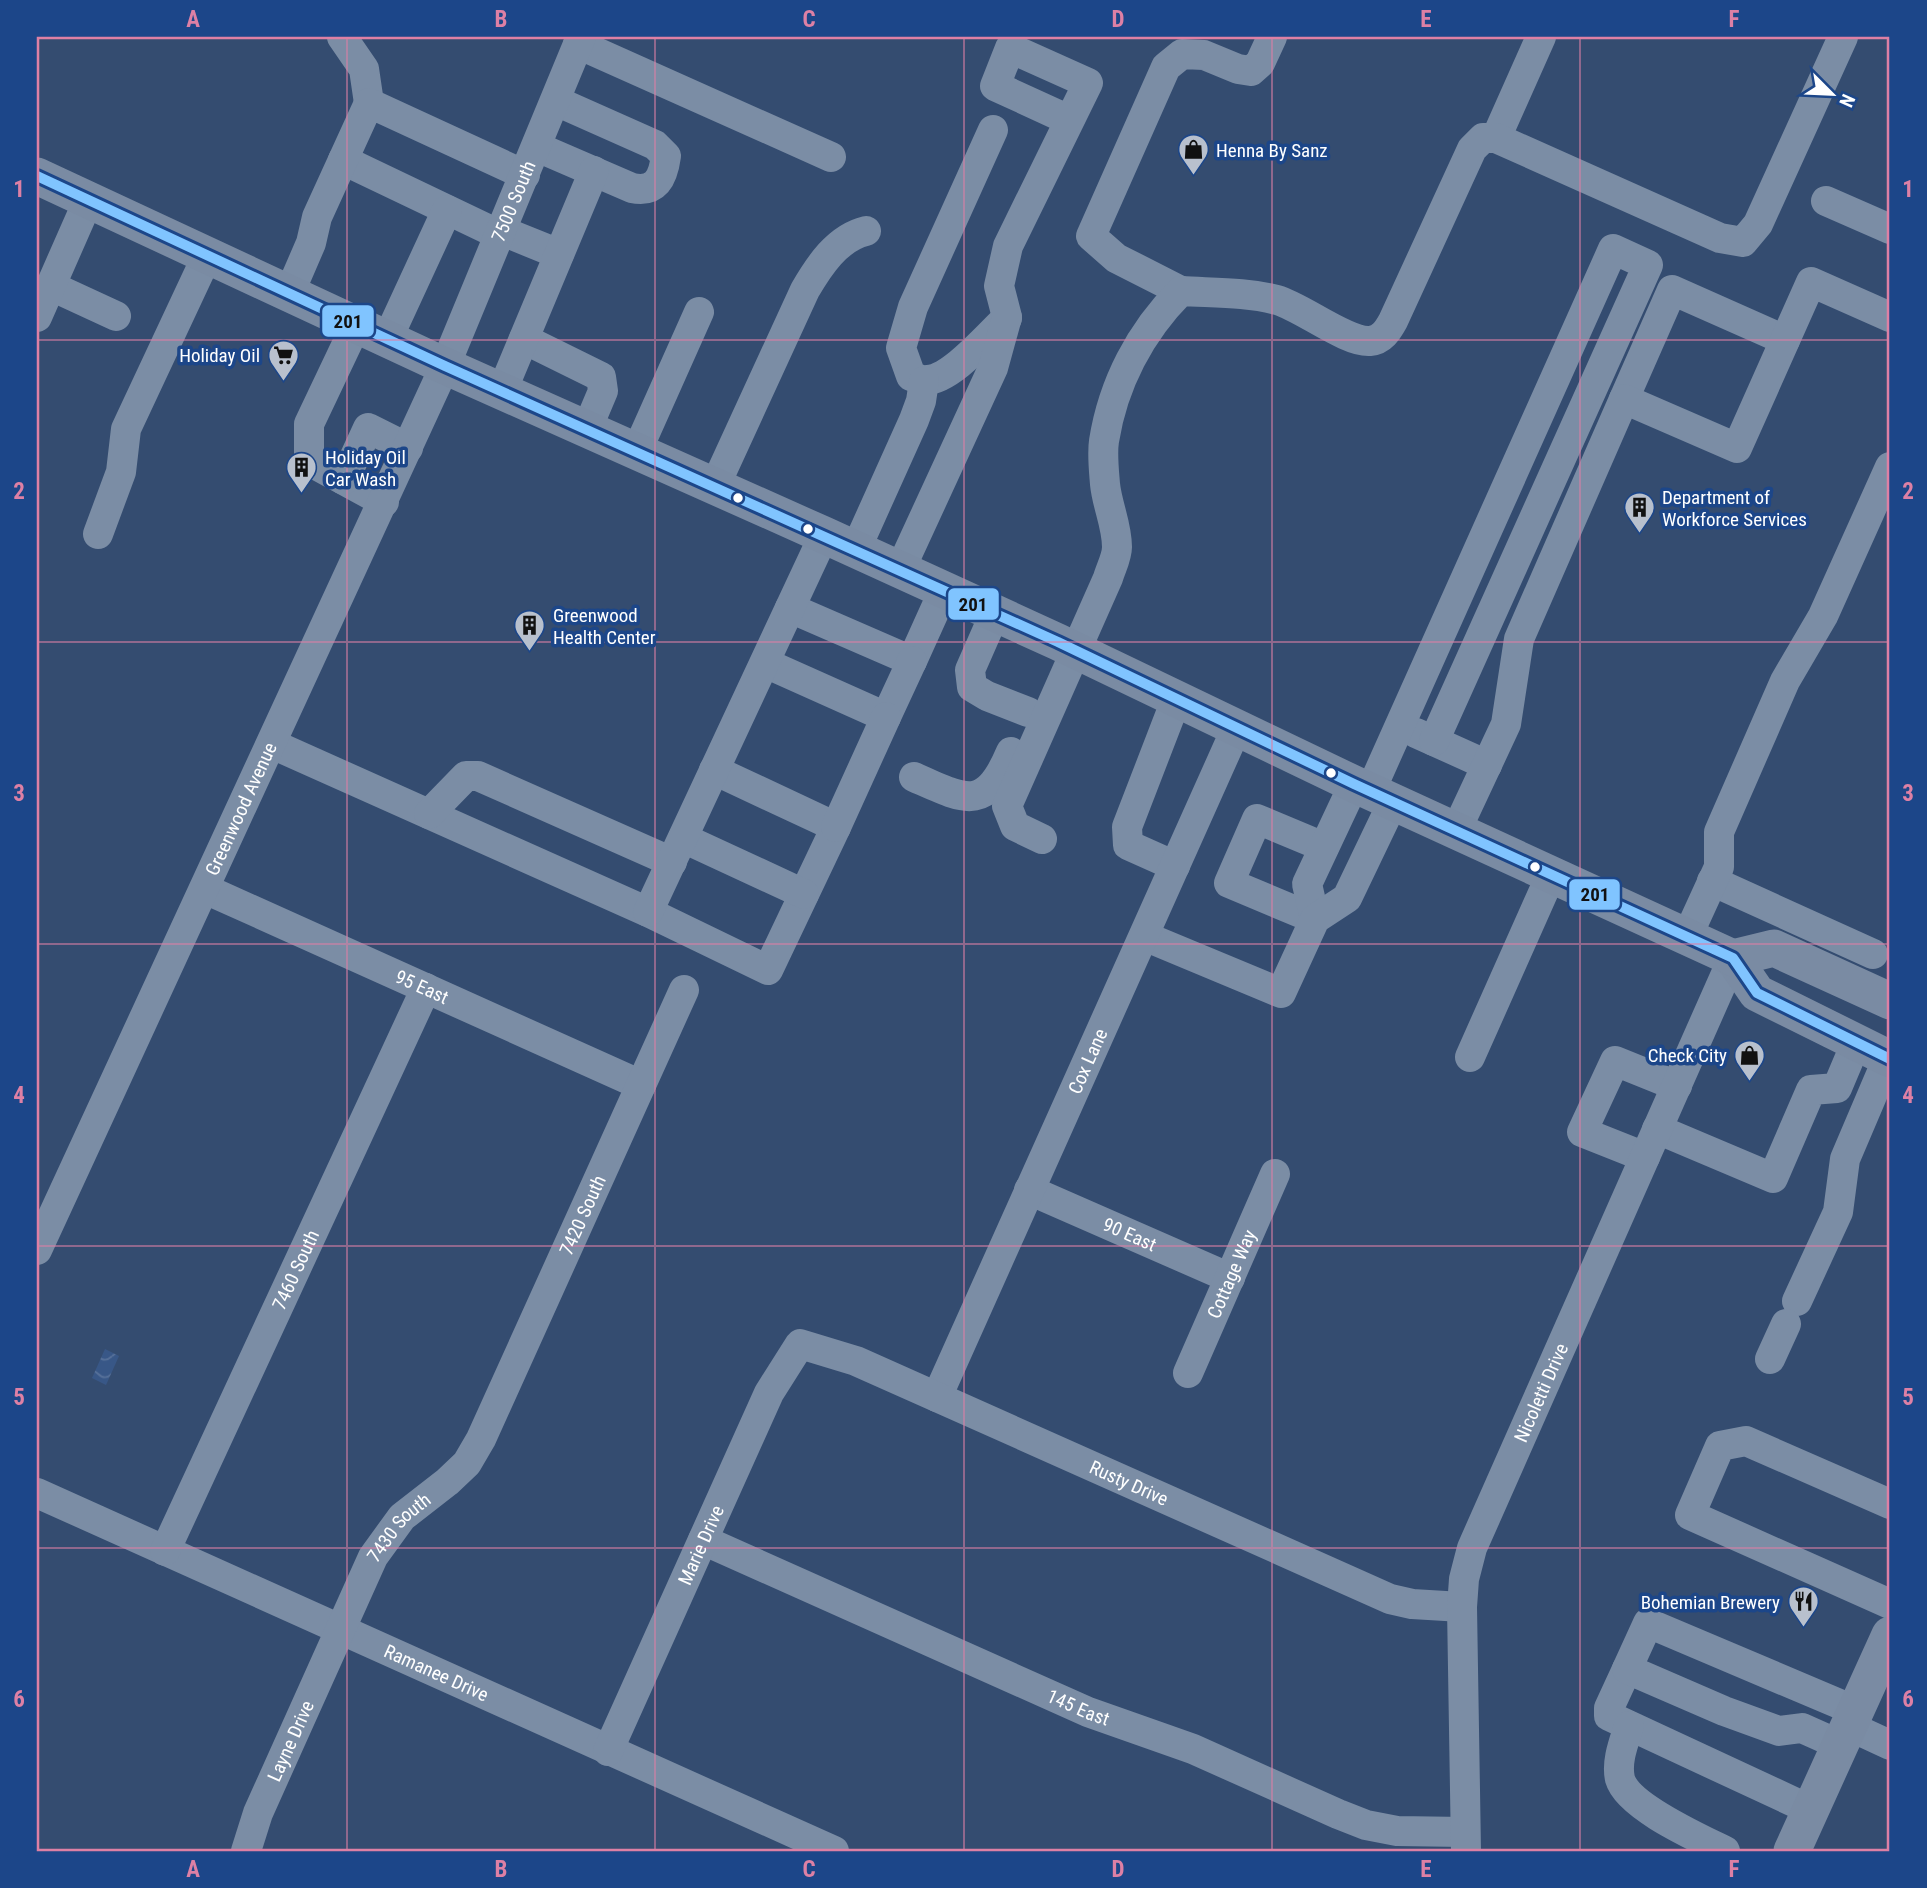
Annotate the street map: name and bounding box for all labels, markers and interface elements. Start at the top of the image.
text: A [186,6,200,33]
text: B [495,6,507,33]
text: C [802,6,816,33]
text: D [1112,6,1125,33]
text: E [1420,6,1432,33]
text: F [1729,6,1740,33]
north arrow [1798,60,1868,130]
text: N [1834,91,1860,111]
shop icon: Henna By Sanz [1176,133,1210,177]
place label: Henna By Sanz [1216,139,1328,162]
street label: 7500 South [487,158,541,245]
text: 1 [13,176,25,203]
text: 1 [1902,176,1914,203]
line badge: 201 [321,304,375,338]
text: 201 [334,310,362,333]
supermarket icon: Holiday Oil [266,338,300,382]
place label: Holiday Oil [179,344,260,367]
place label: Holiday Oil Car Wash [325,446,406,491]
building icon: Holiday Oil Car Wash [285,451,319,495]
text: 2 [13,478,25,505]
text: 2 [1902,478,1914,505]
place label: Department of Workforce Services [1662,486,1807,531]
unlabelled marker [731,491,745,505]
building icon: Department of Workforce Services [1622,491,1656,535]
unlabelled marker [801,522,815,536]
line badge: 201 [947,587,1000,621]
text: 201 [959,593,987,616]
place label: Greenwood Health Center [553,604,656,649]
building icon: Greenwood Health Center [513,609,547,653]
street label: Greenwood Avenue [201,739,282,879]
unlabelled marker [1324,766,1338,780]
text: 3 [13,780,25,807]
text: 3 [1902,780,1914,807]
unlabelled marker [1528,860,1542,874]
line badge: 201 [1568,878,1621,911]
text: 201 [1581,883,1609,906]
street label: 95 East [392,965,452,1009]
street label: Cox Lane [1063,1025,1113,1098]
shop icon: Check City [1733,1038,1767,1082]
place label: Check City [1648,1044,1727,1067]
text: 4 [13,1082,25,1109]
text: 4 [1902,1082,1914,1109]
street label: 7420 South [555,1172,611,1259]
street label: 90 East [1099,1213,1160,1256]
street label: 7460 South [267,1226,324,1314]
street label: Cottage Way [1202,1226,1261,1322]
street label: Nicoletti Drive [1509,1340,1573,1446]
text: 5 [13,1384,25,1411]
text: 5 [1902,1384,1914,1411]
street label: Rusty Drive [1086,1456,1172,1511]
street label: 7430 South [362,1488,435,1567]
street label: Marie Drive [673,1502,729,1589]
restaurant icon: Bohemian Brewery [1786,1585,1820,1629]
place label: Bohemian Brewery [1641,1591,1780,1614]
street label: Ramanee Drive [381,1639,492,1706]
street label: 145 East [1044,1684,1112,1731]
text: 6 [13,1686,25,1713]
text: 6 [1902,1686,1914,1713]
street label: Layne Drive [263,1697,319,1785]
text: A [186,1856,200,1883]
text: B [495,1856,507,1883]
text: C [802,1856,816,1883]
text: D [1112,1856,1125,1883]
text: E [1420,1856,1432,1883]
text: F [1729,1856,1740,1883]

